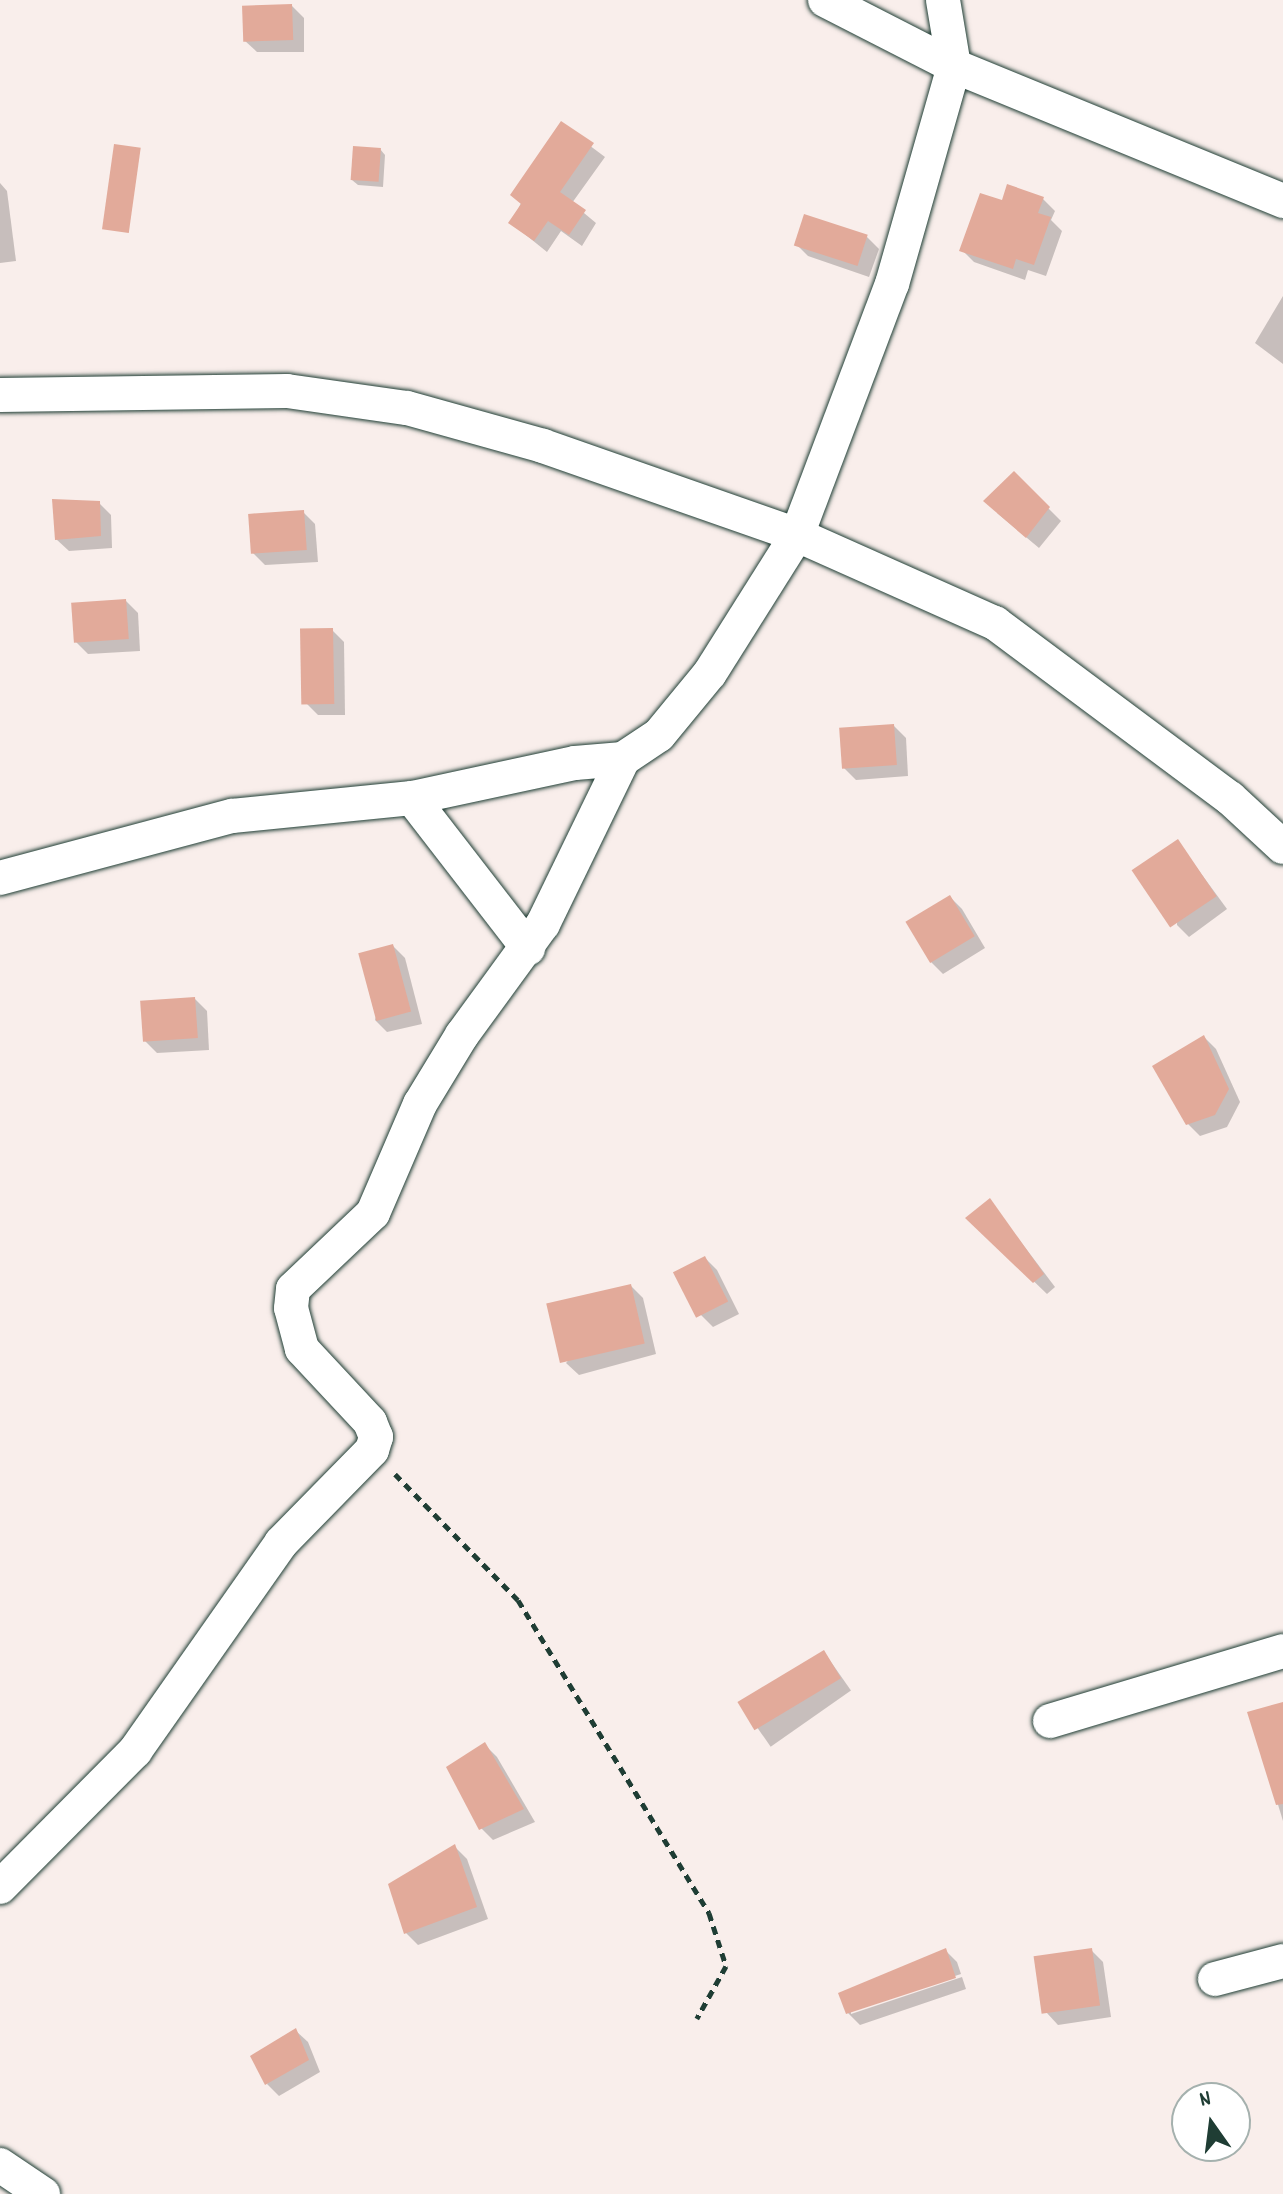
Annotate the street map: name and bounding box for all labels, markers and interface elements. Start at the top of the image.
north arrow [1171,2082,1251,2162]
text: N [1197,2084,1215,2117]

